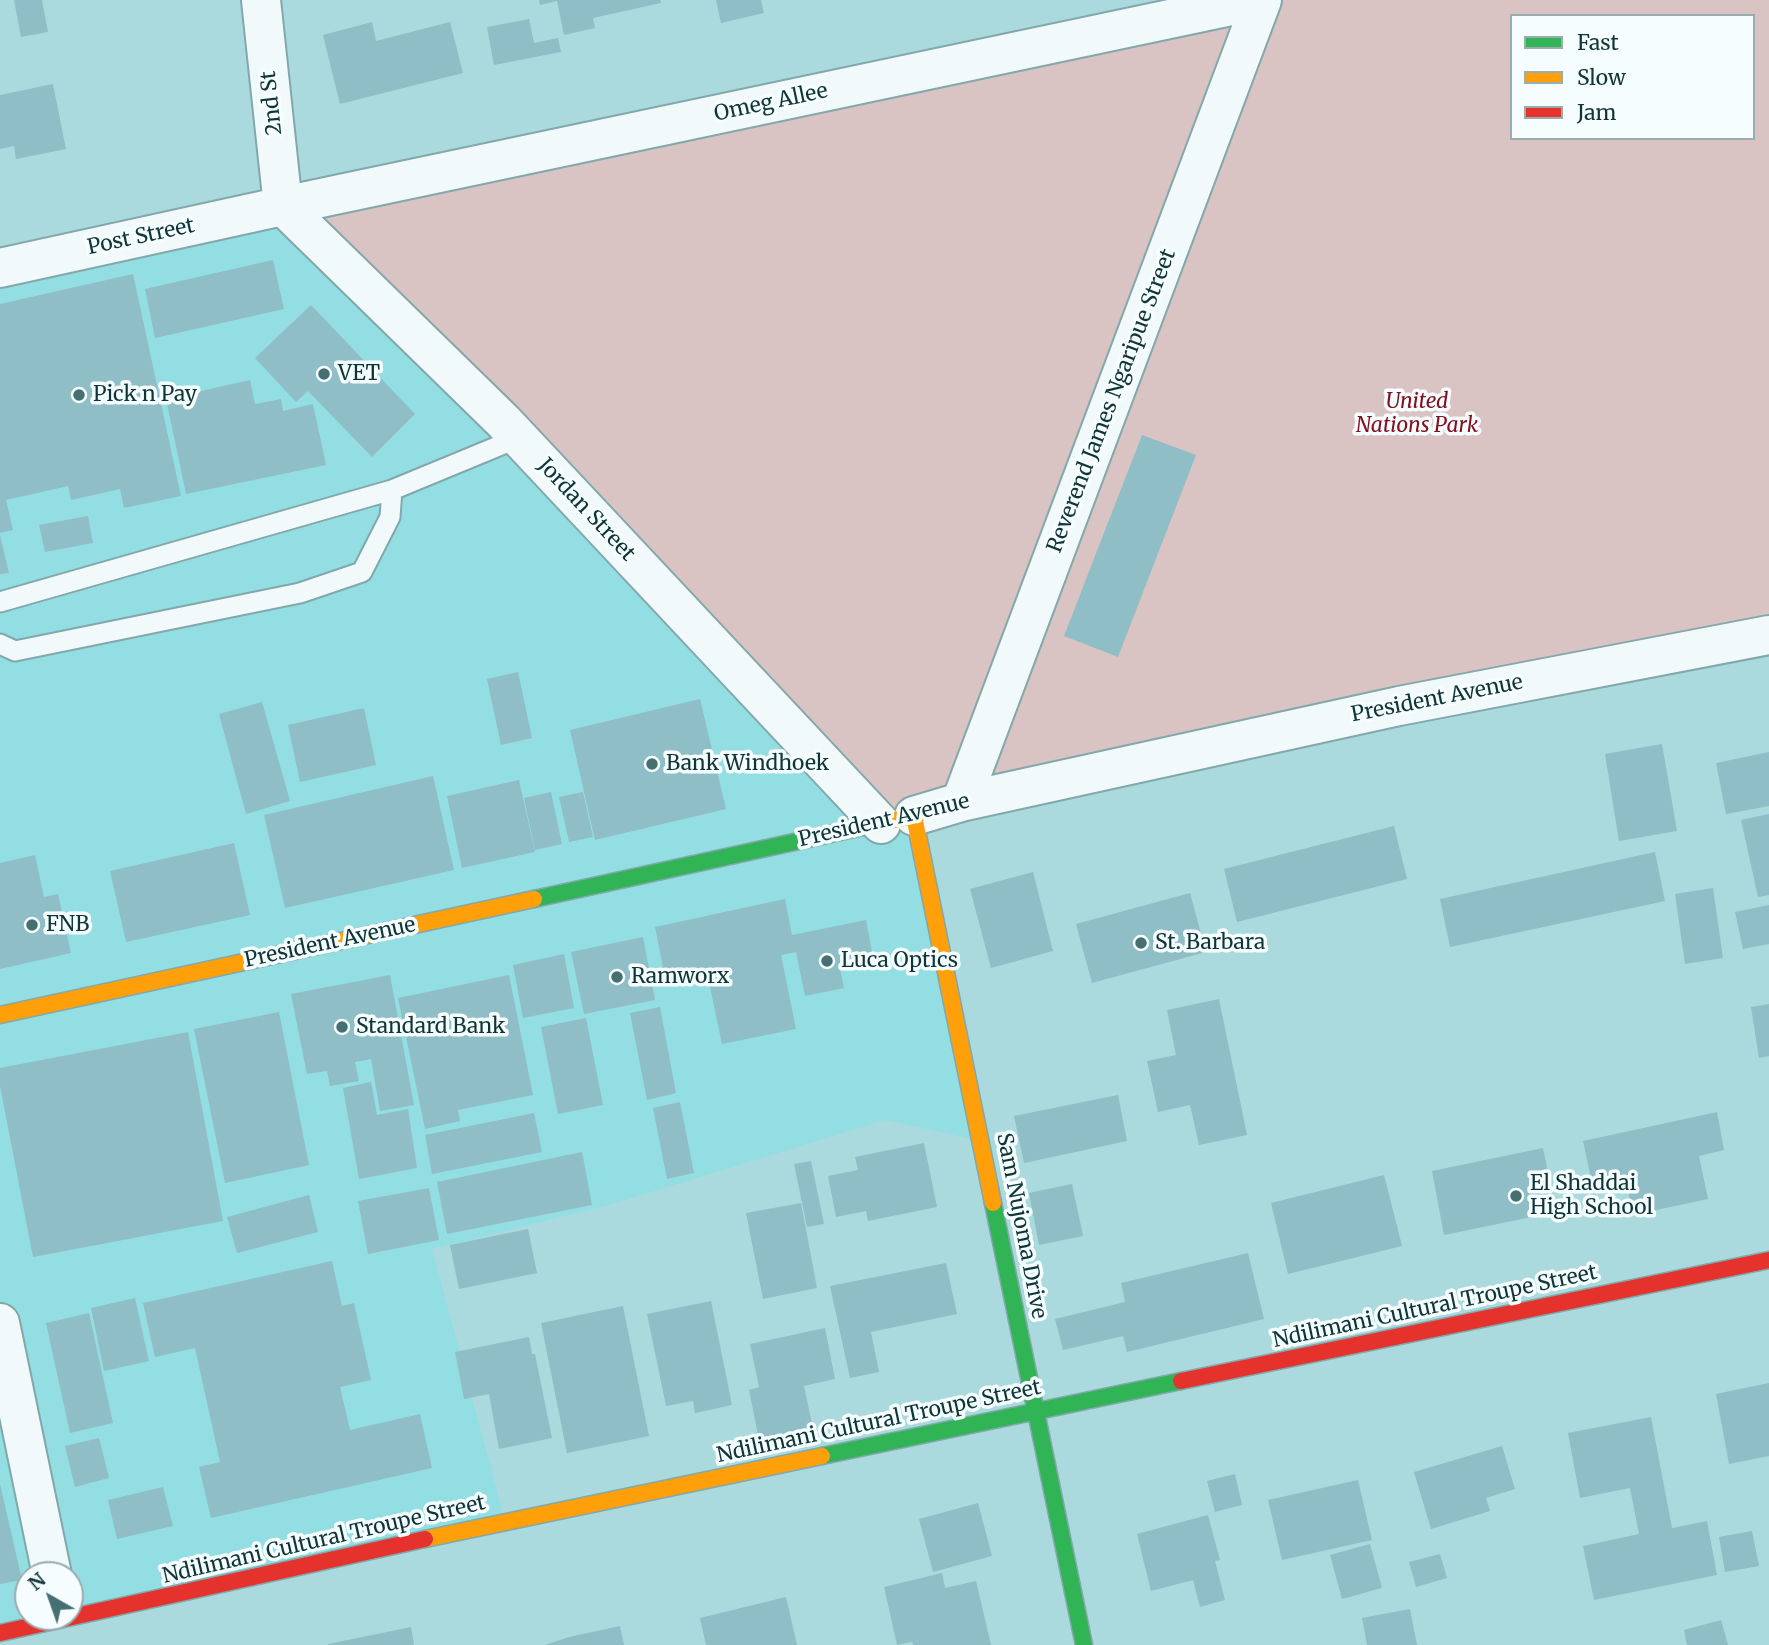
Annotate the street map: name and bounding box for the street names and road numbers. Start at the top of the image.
street label: 2nd St [256,70,288,136]
street label: Omeg Allee [712,79,830,127]
street label: Post Street [85,213,197,261]
street label: Reverend James Ngaripue Street [1042,246,1182,556]
street label: Jordan Street [532,453,640,567]
street label: President Avenue [1349,670,1525,728]
street label: President Avenue [796,789,972,853]
street label: President Avenue [242,913,418,973]
street label: Sam Nujoma Drive [991,1131,1051,1321]
street label: Ndilimani Cultural Troupe Street [1271,1260,1599,1354]
street label: Ndilimani Cultural Troupe Street [715,1375,1043,1469]
street label: Ndilimani Cultural Troupe Street [160,1491,488,1589]

